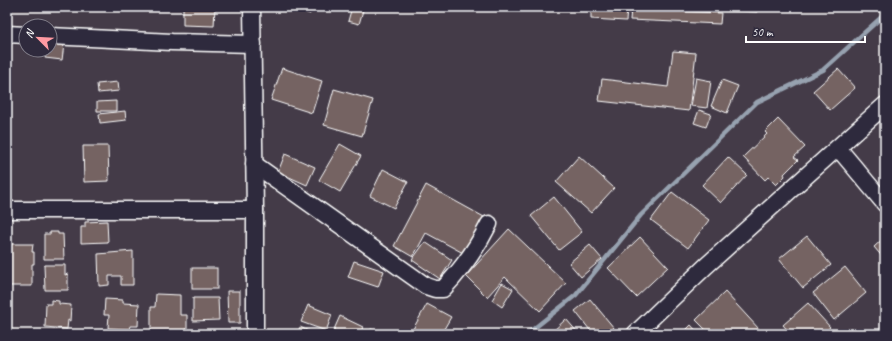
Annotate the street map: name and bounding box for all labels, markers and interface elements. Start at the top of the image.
north arrow [18,18,58,58]
scale bar [746,18,865,44]
text: 50 m [752,24,774,40]
text: N [21,26,38,40]

